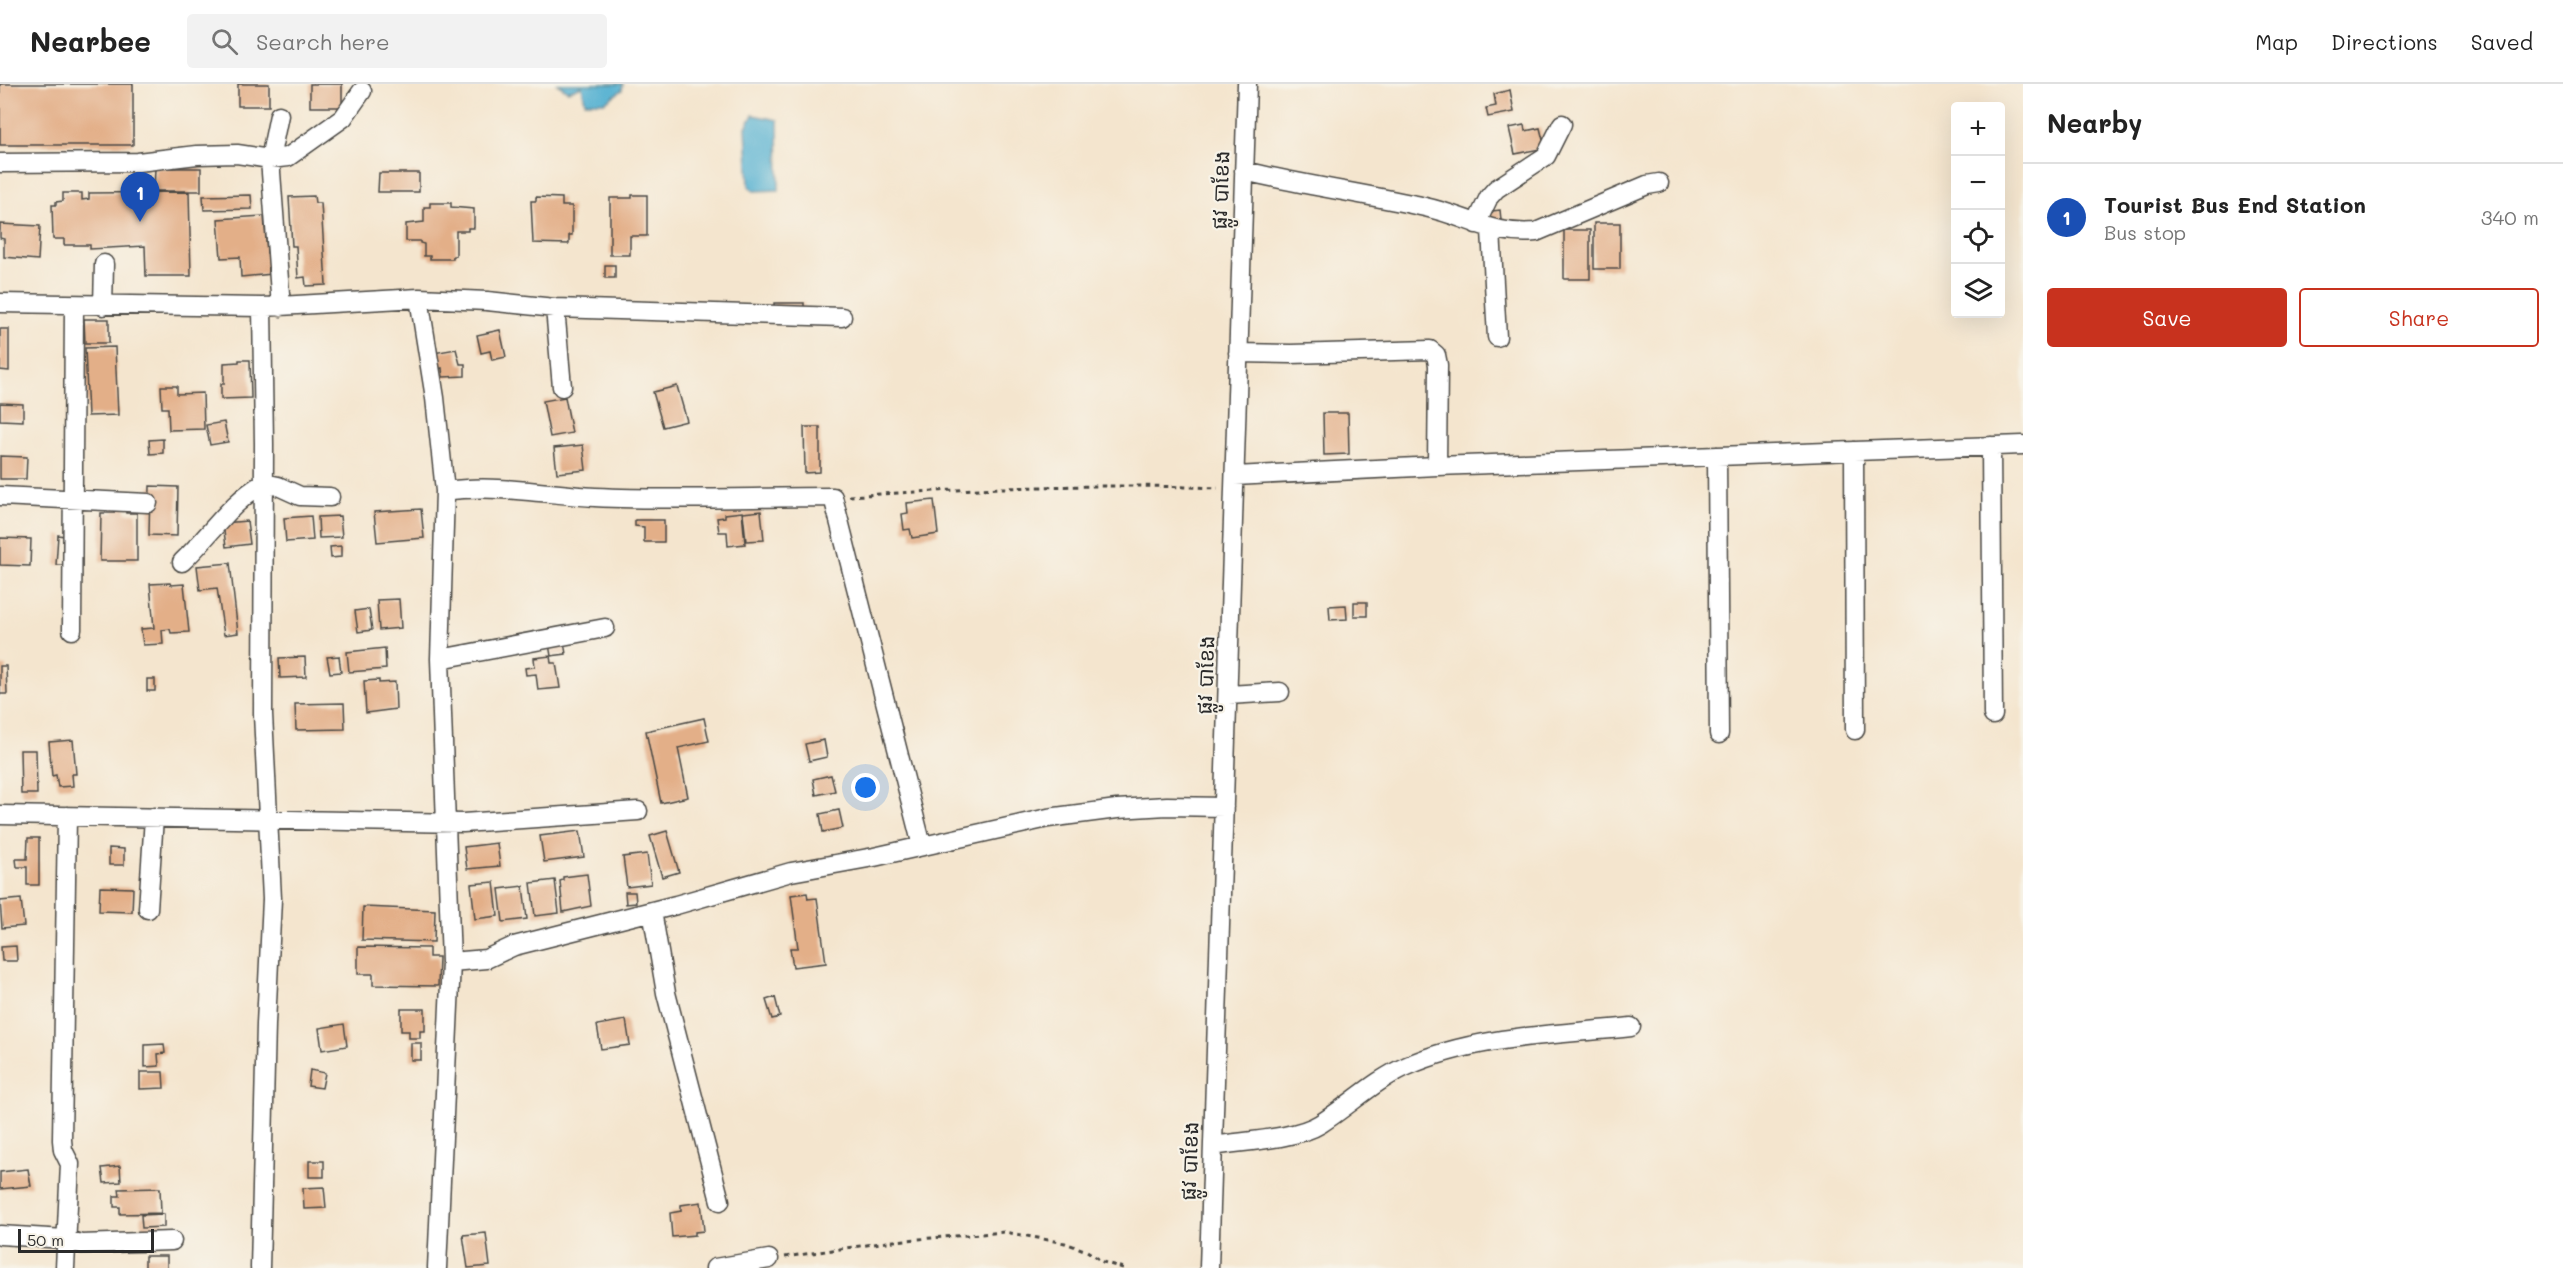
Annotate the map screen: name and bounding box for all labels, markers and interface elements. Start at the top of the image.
search box [187,14,607,68]
text: Nearbee [30,23,151,59]
icon: search [208,25,241,58]
text: Search here [256,27,390,56]
text: Map [2255,28,2298,55]
text: Directions [2331,28,2438,55]
text: Saved [2471,28,2533,55]
map controls [1951,102,2005,318]
button: + [1951,102,2005,156]
text: Nearby [2047,106,2142,140]
street label: ផ្លូវ បាខែង [1205,150,1242,230]
button: − [1951,156,2005,210]
pin: 1 [120,172,160,222]
text: Tourist Bus End Station [2104,190,2366,219]
text: 1 [2062,204,2071,230]
text: 340 m [2481,204,2539,230]
button: locate [1951,210,2005,264]
text: Bus stop [2104,219,2186,245]
button: layers [1951,264,2005,318]
button: Save [2047,288,2287,347]
button: Share [2299,288,2539,347]
street label: ផ្លូវ បាខែង [1190,635,1227,715]
your location [851,773,880,802]
street label: ផ្លូវ បាខែង [1174,1121,1211,1201]
scale bar [18,1226,154,1254]
text: 50 m [27,1229,64,1250]

